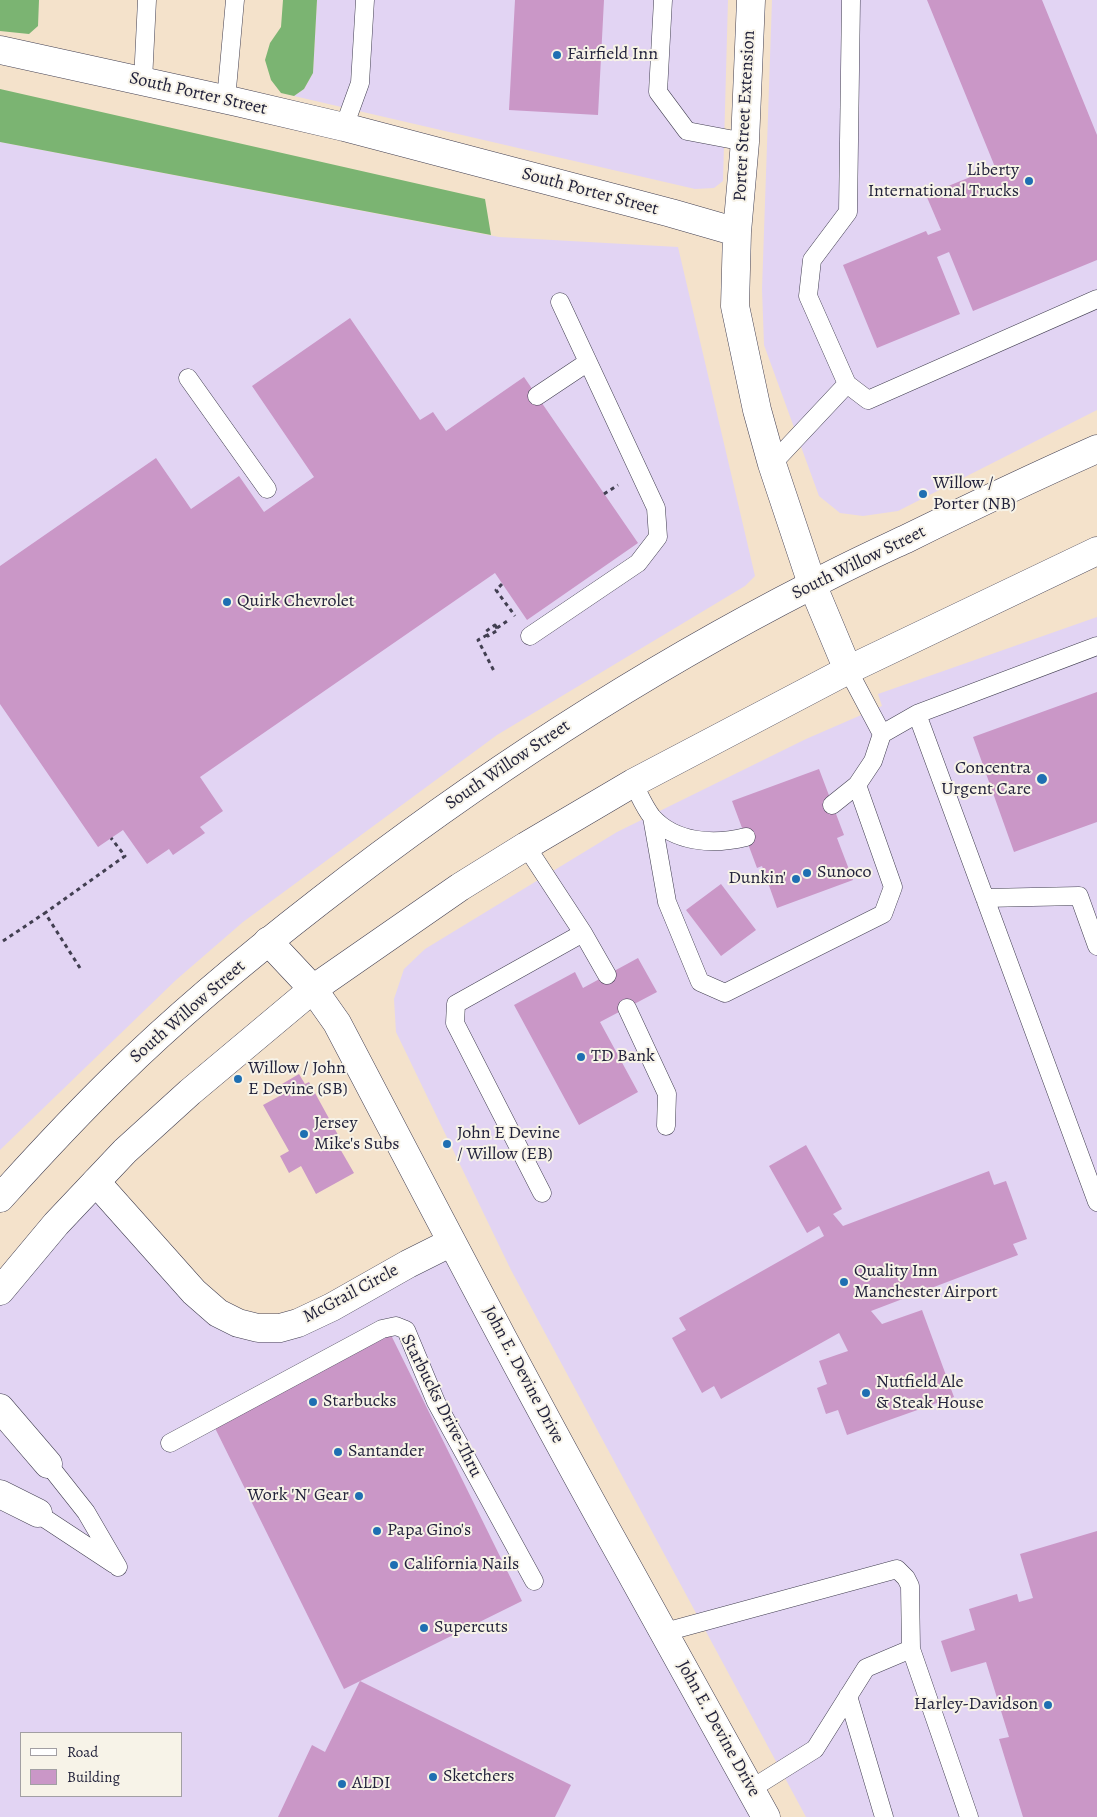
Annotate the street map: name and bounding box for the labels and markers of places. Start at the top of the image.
place label: Fairfield Inn [567,44,658,66]
marker: Fairfield Inn [551,49,563,61]
place label: Liberty International Trucks [868,160,1019,202]
marker: Liberty International Trucks [1023,175,1035,187]
place label: Willow / Porter (NB) [933,473,1016,516]
marker: Willow / Porter (NB) [917,488,929,500]
place label: Quirk Chevrolet [237,591,355,613]
marker: Quirk Chevrolet [221,596,233,608]
place label: Concentra Urgent Care [941,758,1031,801]
marker: Concentra Urgent Care [1035,772,1049,786]
place label: Sunoco [817,862,871,884]
marker: Sunoco [801,867,813,879]
place label: Dunkin' [728,868,786,890]
marker: Dunkin' [790,873,802,885]
place label: TD Bank [591,1046,655,1068]
marker: TD Bank [575,1051,587,1063]
place label: Willow / John E Devine (SB) [248,1058,348,1100]
marker: Willow / John E Devine (SB) [232,1073,244,1085]
place label: Jersey Mike's Subs [314,1113,400,1156]
place label: John E Devine / Willow (EB) [457,1123,560,1166]
marker: Jersey Mike's Subs [298,1128,310,1140]
marker: John E Devine / Willow (EB) [441,1138,453,1150]
place label: Quality Inn Manchester Airport [854,1261,998,1304]
marker: Quality Inn Manchester Airport [838,1276,850,1288]
place label: Nutfield Ale & Steak House [876,1372,984,1415]
marker: Nutfield Ale & Steak House [860,1387,872,1399]
place label: Starbucks [323,1391,396,1413]
marker: Starbucks [307,1396,319,1408]
place label: Santander [348,1441,424,1463]
marker: Santander [332,1446,344,1458]
place label: Work 'N' Gear [247,1485,349,1507]
marker: Work 'N' Gear [353,1490,365,1502]
place label: Papa Gino's [387,1520,471,1542]
marker: Papa Gino's [371,1525,383,1537]
place label: California Nails [404,1554,519,1576]
marker: California Nails [388,1559,400,1571]
place label: Supercuts [434,1617,508,1639]
marker: Supercuts [418,1622,430,1634]
place label: Harley-Davidson [914,1694,1038,1716]
marker: Harley-Davidson [1042,1699,1054,1711]
place label: Sketchers [443,1766,514,1788]
marker: Sketchers [427,1771,439,1783]
place label: ALDI [352,1773,390,1795]
marker: ALDI [336,1778,348,1790]

